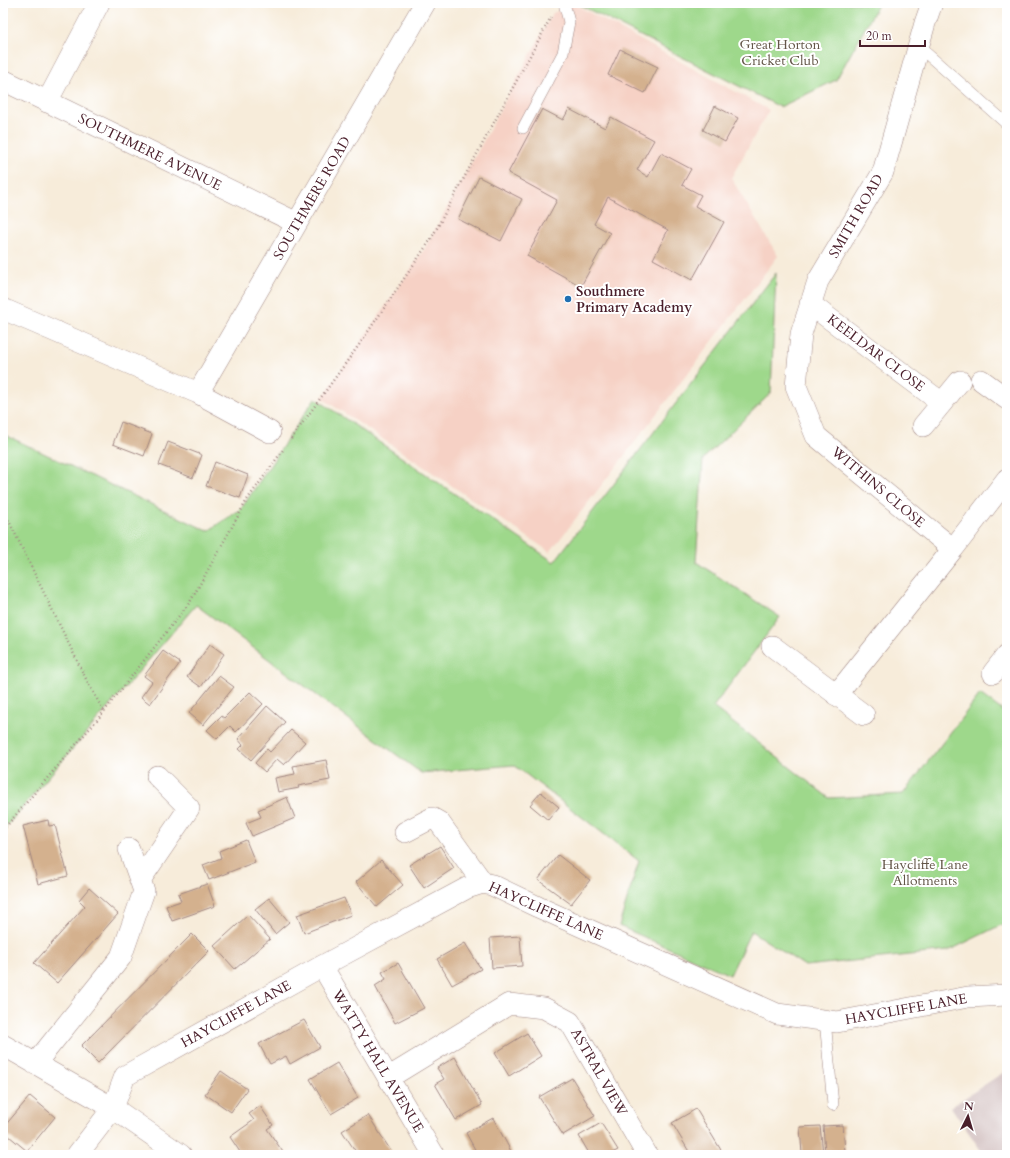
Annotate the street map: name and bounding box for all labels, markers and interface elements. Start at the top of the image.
scale bar [860,22,925,48]
text: 20 m [866,28,893,44]
park label: Great Horton Cricket Club [739,35,821,70]
street label: SOUTHMERE AVENUE [75,109,225,195]
street label: SOUTHMERE ROAD [269,133,355,263]
street label: SMITH ROAD [824,171,888,261]
place label: Southmere Primary Academy [576,282,692,317]
marker: Southmere Primary Academy [563,294,573,304]
street label: KEELDAR CLOSE [823,310,929,396]
street label: WITHINS CLOSE [826,442,929,532]
park label: Haycliffe Lane Allotments [882,855,968,890]
street label: HAYCLIFFE LANE [486,877,607,945]
street label: HAYCLIFFE LANE [177,976,295,1052]
street label: WATTY HALL AVENUE [327,985,428,1136]
street label: HAYCLIFFE LANE [844,989,969,1029]
street label: ASTRAL VIEW [566,1025,632,1120]
north arrow [948,1096,988,1136]
text: N [963,1099,975,1114]

